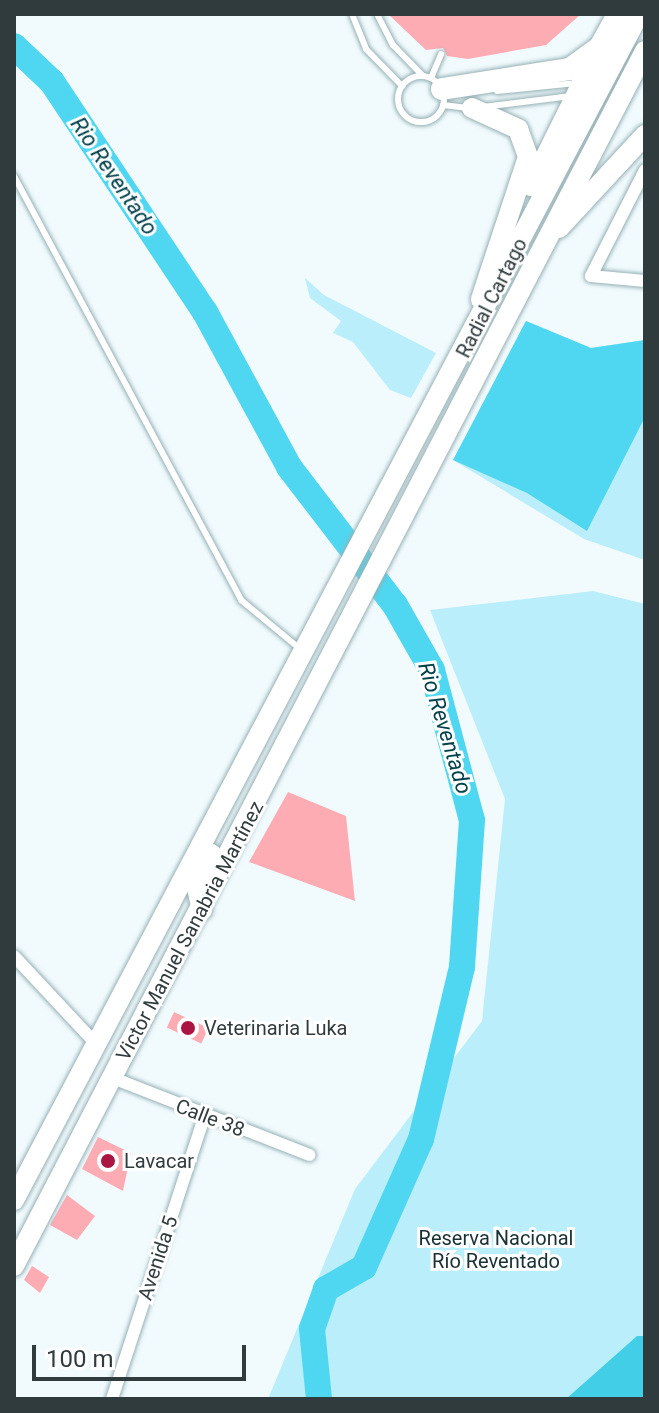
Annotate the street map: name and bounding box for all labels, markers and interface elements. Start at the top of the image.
water label: Rio Reventado [65,112,163,240]
street label: Radial Cartago [452,234,532,362]
water label: Rio Reventado [412,659,478,797]
street label: Victor Manuel Sanabria Martínez [111,797,269,1065]
place label: Veterinaria Luka [204,1016,347,1040]
marker: Veterinaria Luka [179,1019,197,1037]
street label: Calle 38 [172,1094,248,1142]
place label: Lavacar [124,1149,194,1173]
marker: Lavacar [99,1152,117,1170]
street label: Avenida 5 [133,1213,183,1303]
park label: Reserva Nacional Río Reventado [419,1226,573,1273]
scale bar [36,1329,250,1379]
text: 100 m [46,1345,113,1373]

